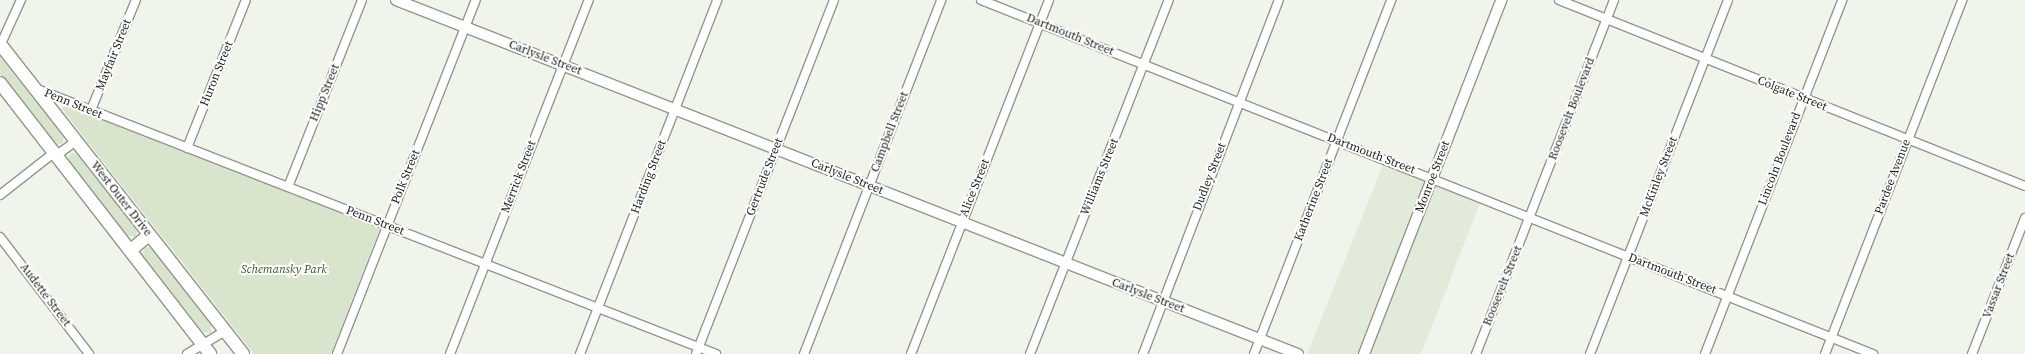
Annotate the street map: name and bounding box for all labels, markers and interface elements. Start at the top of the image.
street label: Dartmouth Street [1024,11,1116,59]
street label: Mayfair Street [93,17,135,93]
street label: Carlysle Street [507,38,583,78]
street label: Huron Street [197,39,237,109]
street label: Roosevelt Boulevard [1546,56,1598,162]
street label: Hipp Street [307,62,343,124]
street label: Colgate Street [1755,74,1829,114]
street label: Penn Street [42,86,104,122]
street label: Campbell Street [868,90,912,174]
street label: Lincoln Boulevard [1756,111,1804,207]
street label: Dartmouth Street [1325,131,1417,177]
street label: McKinley Street [1637,135,1681,219]
street label: Gertrude Street [744,136,786,218]
street label: Williams Street [1078,137,1122,217]
street label: Pardee Avenue [1872,137,1914,217]
street label: Harding Street [628,138,670,216]
street label: Merrick Street [499,139,539,215]
street label: Monroe Street [1413,139,1453,215]
street label: Dudley Street [1190,141,1230,213]
street label: Polk Street [389,148,423,206]
street label: Carlysle Street [809,156,885,198]
street label: Alice Street [957,157,993,219]
street label: Katherine Street [1292,157,1336,243]
street label: West Outer Drive [87,159,155,239]
street label: Penn Street [344,203,406,239]
street label: Roosevelt Street [1480,244,1526,328]
street label: Dartmouth Street [1626,251,1718,297]
street label: Vassar Street [1980,251,2018,321]
street label: Audette Street [17,261,73,329]
park label: Schemansky Park [241,263,327,277]
street label: Carlysle Street [1110,276,1186,316]

